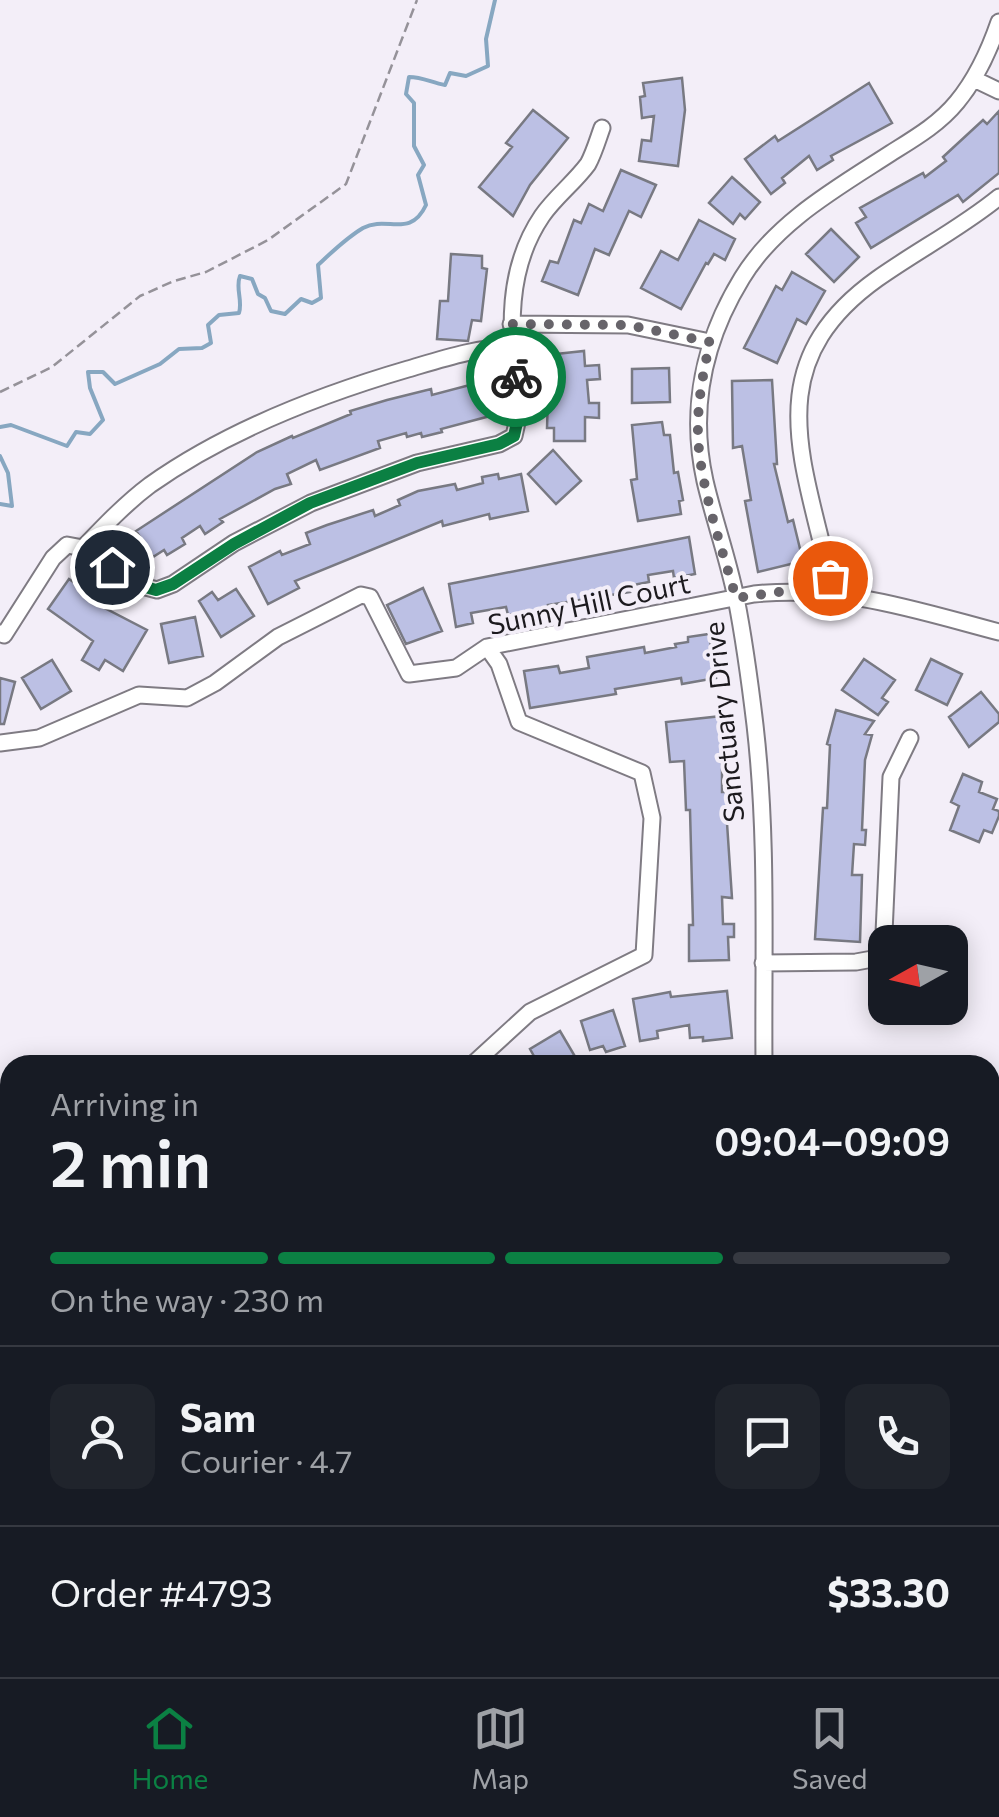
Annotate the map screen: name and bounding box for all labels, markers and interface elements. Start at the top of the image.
courier [466,327,566,427]
icon: bike [489,350,544,405]
pin [70,525,155,610]
pin [788,536,873,621]
icon: home [85,540,140,595]
icon: bag [803,551,858,606]
street label: Sunny Hill Court [485,565,693,641]
street label: Sanctuary Drive [696,620,750,824]
north arrow [868,925,968,1025]
map controls [868,925,968,1025]
text: Arriving in [50,1083,199,1123]
text: 09:04–09:09 [714,1117,950,1164]
text: 2 min [50,1121,211,1200]
text: On the way · 230 m [50,1279,324,1319]
button: person [50,1384,155,1489]
button: chat [715,1384,820,1489]
button: phone [845,1384,950,1489]
text: Sam [180,1393,256,1440]
text: Courier · 4.7 [180,1440,353,1480]
text: Order #4793 [50,1568,273,1615]
text: $33.30 [827,1568,950,1615]
tab: Home [131,1701,208,1795]
tab: Map [471,1701,529,1795]
tab: Saved [792,1701,868,1795]

